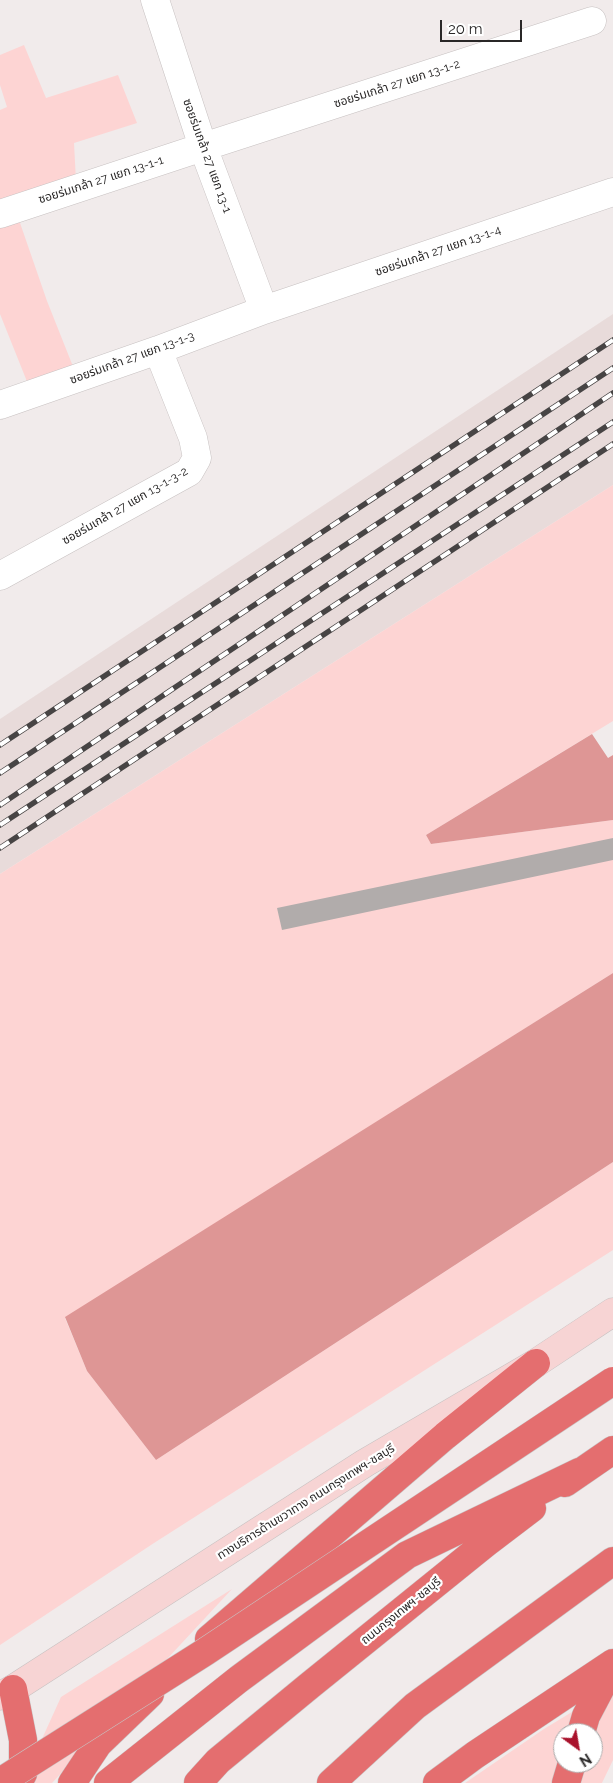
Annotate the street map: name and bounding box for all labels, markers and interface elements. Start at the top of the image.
scale bar [443,10,526,42]
text: 20 m [448,20,483,38]
street label: ซอยร่มเกล้า 27 แยก 13-1-2 [332,57,462,111]
street label: ซอยร่มเกล้า 27 แยก 13-1 [180,97,234,215]
street label: ซอยร่มเกล้า 27 แยก 13-1-1 [37,153,165,207]
street label: ซอยร่มเกล้า 27 แยก 13-1-4 [373,223,503,279]
street label: ซอยร่มเกล้า 27 แยก 13-1-3 [68,329,196,387]
street label: ซอยร่มเกล้า 27 แยก 13-1-3-2 [60,464,190,548]
street label: ทางบริการด้านขวาทาง ถนนกรุงเทพฯ-ชลบุรี [215,1441,397,1563]
street label: ถนนกรุงเทพฯ-ชลบุรี [358,1574,444,1648]
north arrow [553,1723,603,1773]
text: N [577,1750,594,1769]

